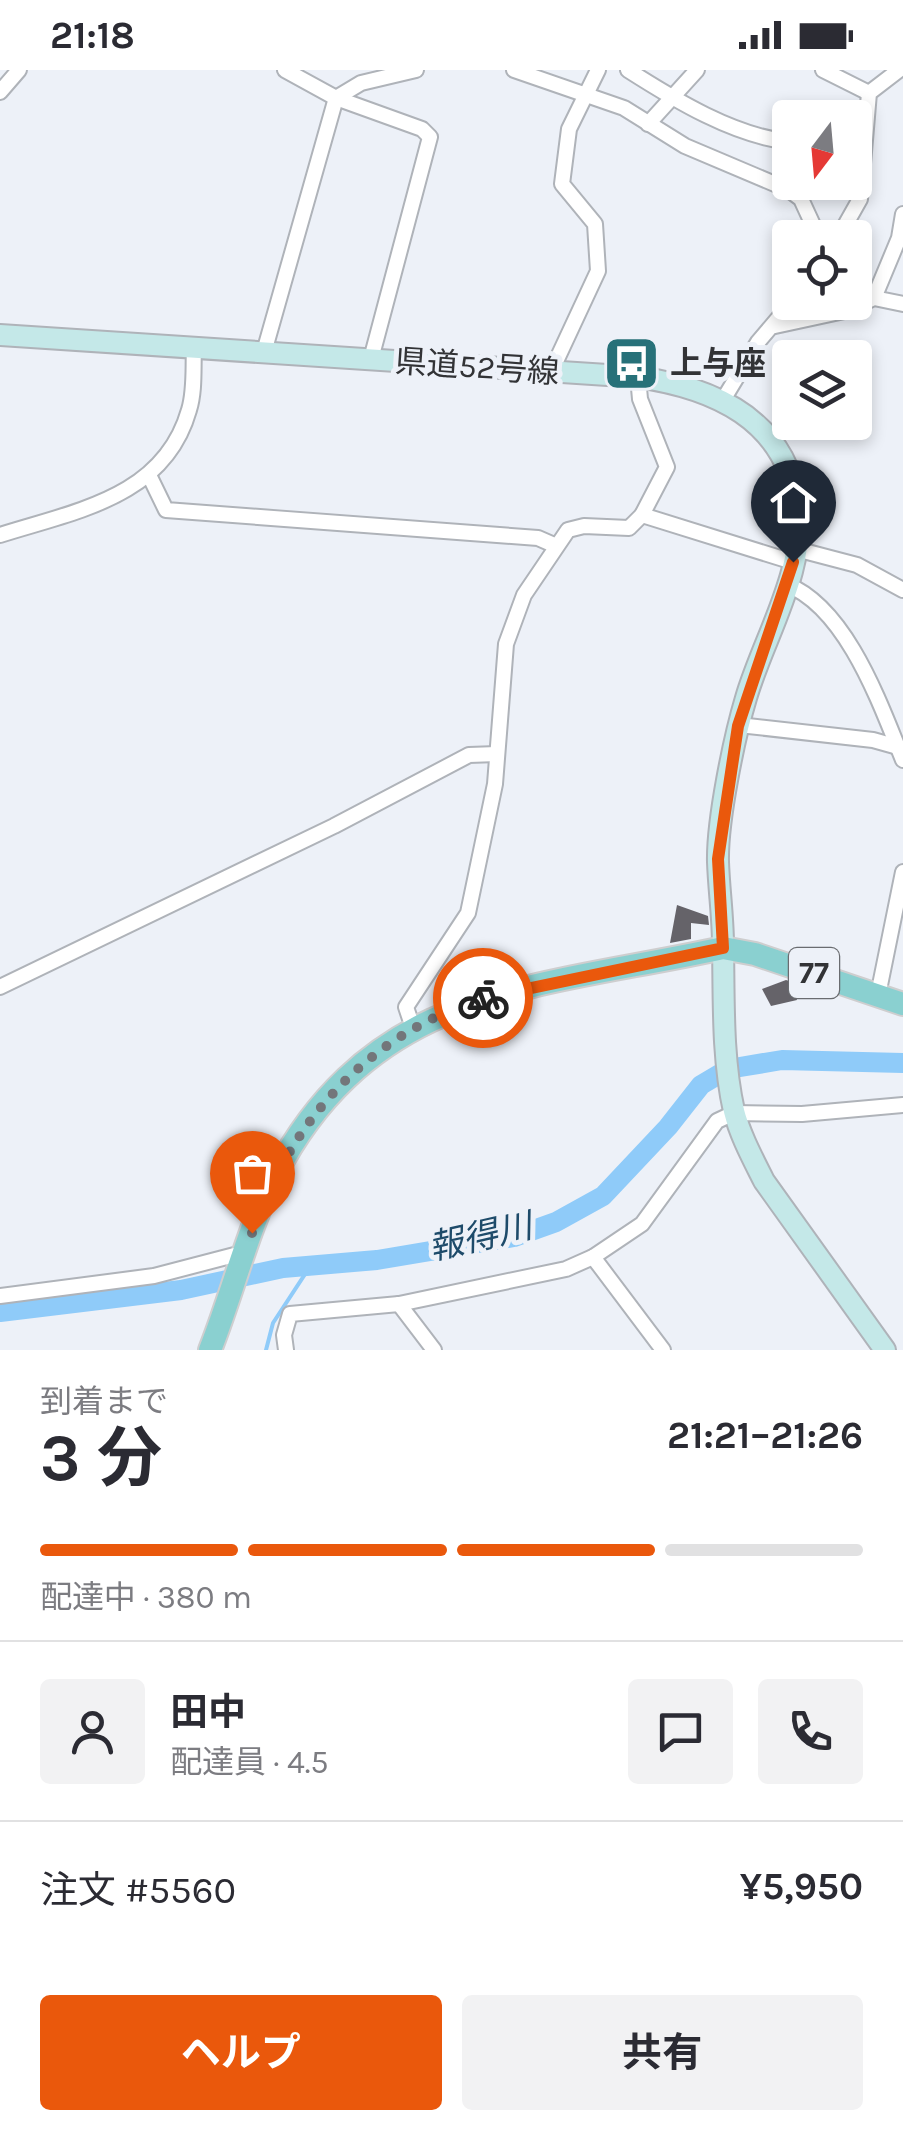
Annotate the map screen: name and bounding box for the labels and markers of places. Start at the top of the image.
bus stop icon: 上与座 [601,333,661,393]
place label: 上与座 [670,345,766,382]
pin [751,460,836,563]
pin [210,1131,295,1234]

